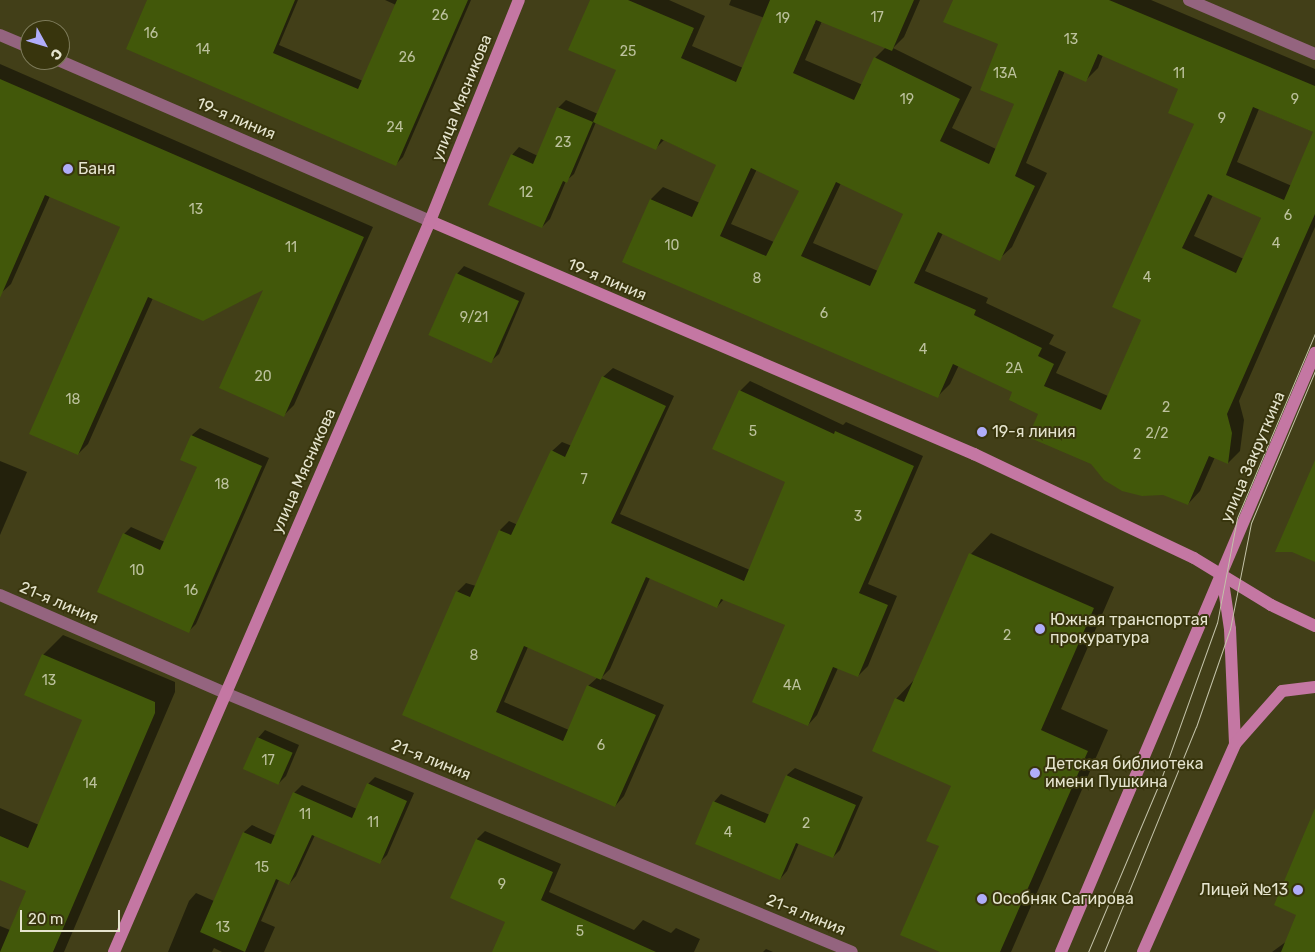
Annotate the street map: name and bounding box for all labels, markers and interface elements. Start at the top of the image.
house number: 26 [432,8,448,24]
house number: 17 [870,10,884,26]
house number: 19 [776,11,790,27]
north arrow [20,20,70,70]
house number: 16 [144,26,158,42]
street label: улица Мясникова [428,32,496,164]
house number: 13 [1064,32,1078,48]
house number: 14 [196,42,210,58]
house number: 25 [620,44,636,60]
text: С [47,45,66,63]
house number: 26 [399,50,415,66]
house number: 13А [993,66,1017,82]
house number: 11 [1173,66,1185,82]
house number: 19 [900,92,914,108]
house number: 9 [1291,92,1299,108]
street label: 19-я линия [194,94,278,144]
house number: 9 [1218,111,1226,127]
house number: 24 [387,120,403,136]
house number: 23 [555,135,571,151]
place label: Баня [78,159,116,179]
marker: Баня [62,163,74,175]
house number: 12 [519,185,533,201]
house number: 13 [189,202,203,218]
house number: 6 [1284,208,1292,224]
house number: 4 [1272,236,1280,252]
house number: 10 [665,238,679,254]
house number: 11 [285,240,297,256]
street label: 19-я линия [565,255,649,305]
house number: 4 [1143,270,1151,286]
house number: 8 [753,271,761,287]
house number: 6 [820,306,828,322]
house number: 9/21 [460,310,488,326]
house number: 4 [919,342,927,358]
house number: 2А [1005,361,1023,377]
house number: 20 [254,369,272,385]
street label: улица Закруткина [1217,389,1289,525]
house number: 18 [66,392,80,408]
house number: 2 [1162,400,1170,416]
street label: улица Мясникова [268,405,340,537]
place label: 19-я линия [992,422,1076,442]
house number: 5 [749,424,757,440]
marker: 19-я линия [976,426,988,438]
house number: 2/2 [1146,426,1168,442]
house number: 2 [1133,447,1141,463]
house number: 7 [580,472,588,488]
house number: 18 [215,477,229,493]
house number: 3 [854,509,862,525]
house number: 10 [130,563,144,579]
street label: 21-я линия [17,578,101,628]
house number: 16 [184,583,198,599]
place label: Южная транспортая прокуратура [1050,610,1208,648]
marker: Южная транспортая прокуратура [1034,623,1046,635]
house number: 2 [1003,628,1011,644]
house number: 8 [470,648,478,664]
house number: 13 [42,673,56,689]
house number: 4А [783,678,801,694]
street label: 21-я линия [389,735,473,785]
house number: 6 [597,738,605,754]
house number: 17 [261,753,275,769]
place label: Детская библиотека имени Пушкина [1045,754,1203,792]
marker: Детская библиотека имени Пушкина [1029,767,1041,779]
house number: 14 [83,776,97,792]
house number: 11 [299,807,311,823]
house number: 11 [367,815,379,831]
house number: 2 [802,816,810,832]
house number: 4 [724,825,732,841]
house number: 15 [255,860,269,876]
house number: 9 [498,877,506,893]
place label: Лицей №13 [1200,880,1288,900]
marker: Лицей №13 [1292,884,1304,896]
place label: Особняк Сагирова [992,889,1134,909]
street label: 21-я линия [764,890,848,940]
marker: Особняк Сагирова [976,893,988,905]
scale bar [22,900,122,932]
text: 20 m [28,910,63,928]
house number: 13 [216,920,230,936]
house number: 5 [576,924,584,940]

